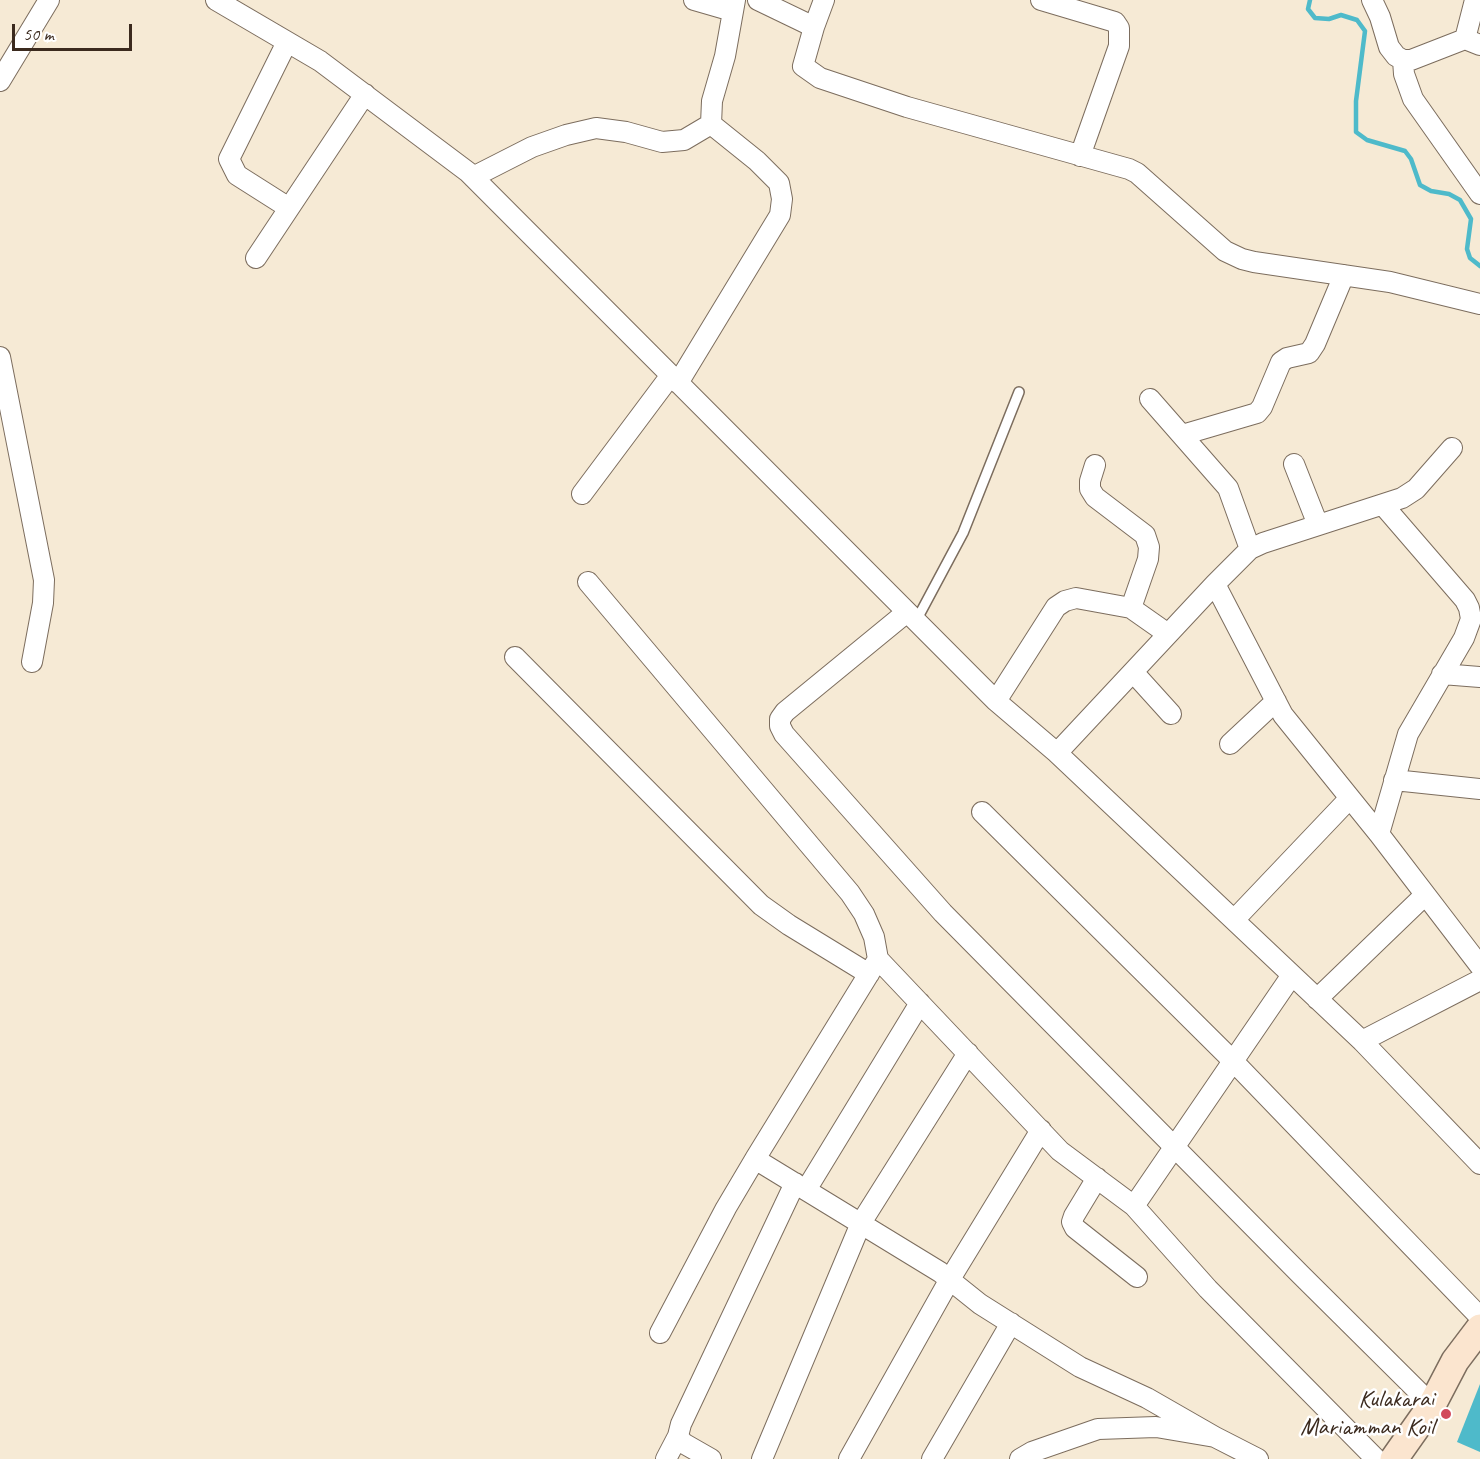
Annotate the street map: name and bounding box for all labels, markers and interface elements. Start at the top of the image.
scale bar [15,12,135,50]
text: 50 m [23,23,54,45]
place label: Kulakarai Mariamman Koil [1300,1386,1434,1442]
marker: Kulakarai Mariamman Koil [1439,1407,1453,1421]

